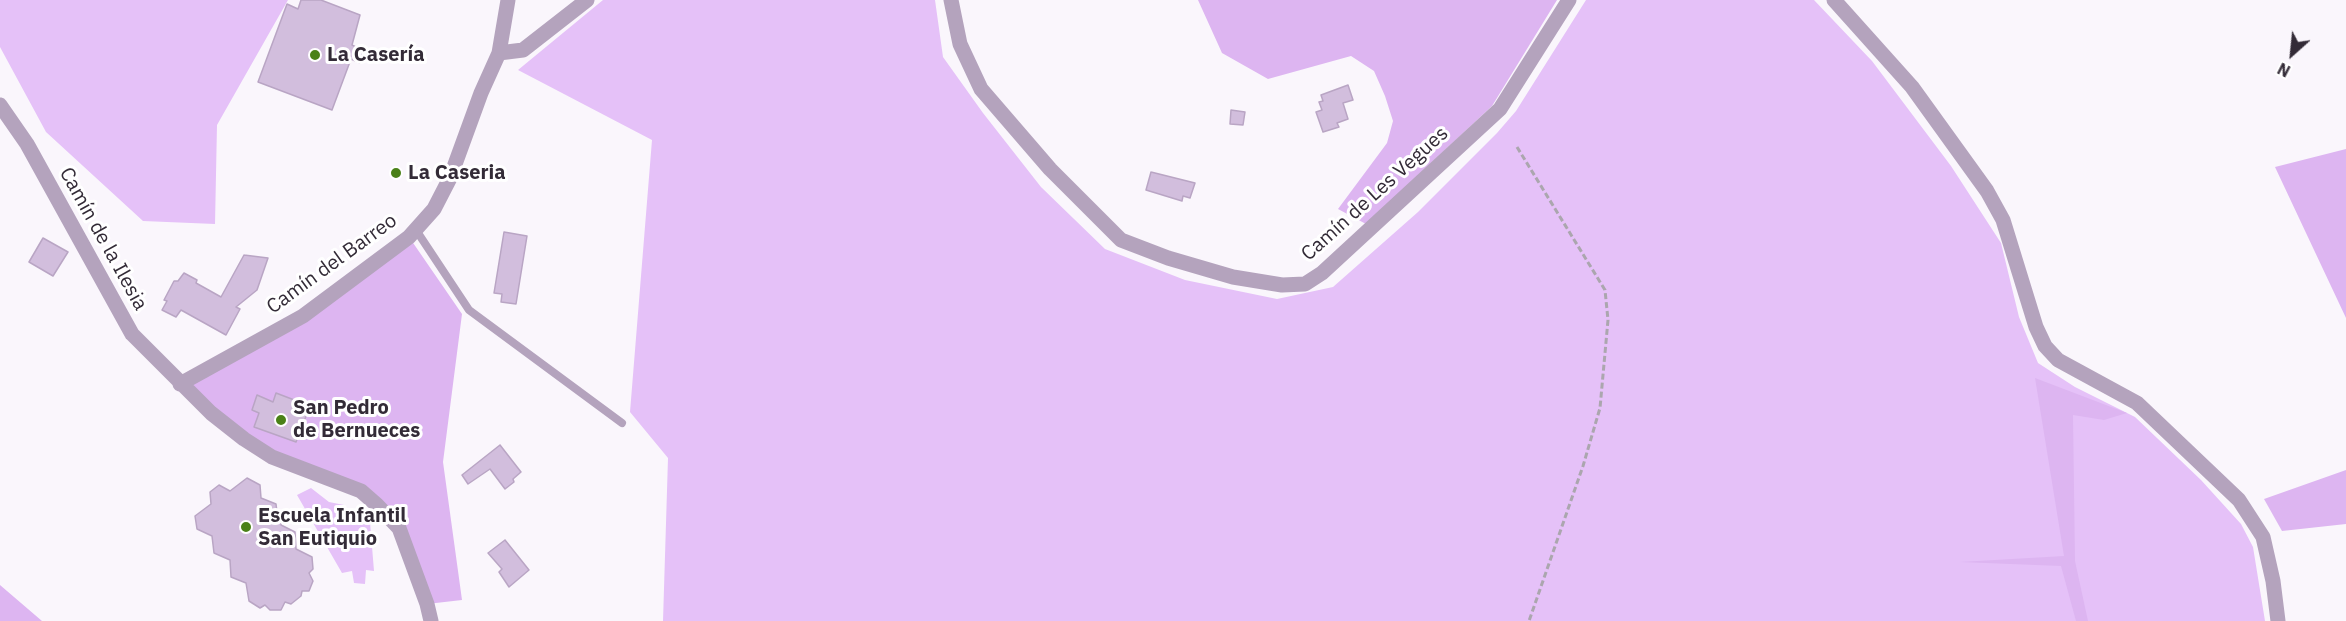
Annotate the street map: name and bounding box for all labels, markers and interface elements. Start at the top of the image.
north arrow [2262,24,2322,84]
place label: La Casería [327,43,425,67]
marker: La Casería [308,48,322,62]
text: N [2274,58,2294,82]
street label: Camín de Les Vegues [1297,122,1453,266]
place label: La Caseria [408,161,506,185]
street label: Camín de la Ilesia [54,163,152,315]
marker: La Caseria [389,166,403,180]
street label: Camín del Barreo [262,209,402,319]
place label: San Pedro de Bernueces [293,396,420,443]
marker: San Pedro de Bernueces [274,413,288,427]
place label: Escuela Infantil San Eutiquio [258,504,406,551]
marker: Escuela Infantil San Eutiquio [239,520,253,534]

